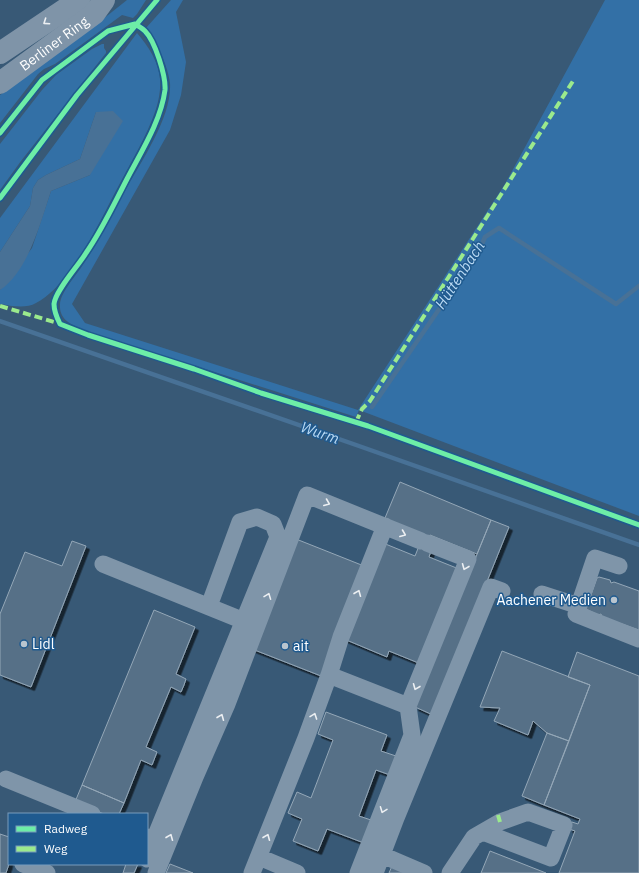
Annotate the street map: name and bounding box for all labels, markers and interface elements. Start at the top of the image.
street label: Berliner Ring [16,12,93,75]
one-way arrow [44,17,51,24]
water label: Hüttenbach [431,237,489,312]
water label: Wurm [298,417,342,448]
one-way arrow [324,499,331,507]
one-way arrow [400,529,407,537]
one-way arrow [462,563,470,570]
one-way arrow [353,590,361,598]
place label: Aachener Medien [496,591,606,609]
one-way arrow [264,593,272,600]
marker: Aachener Medien [609,595,619,605]
place label: Lidl [32,635,55,653]
place label: ait [293,637,309,655]
marker: Lidl [19,639,29,649]
marker: ait [280,641,290,651]
one-way arrow [412,684,420,691]
one-way arrow [310,712,318,719]
one-way arrow [217,714,225,721]
one-way arrow [379,806,387,813]
legend [8,813,148,865]
text: Radweg [44,821,88,836]
one-way arrow [166,833,174,840]
one-way arrow [262,833,270,840]
text: Weg [44,841,68,856]

